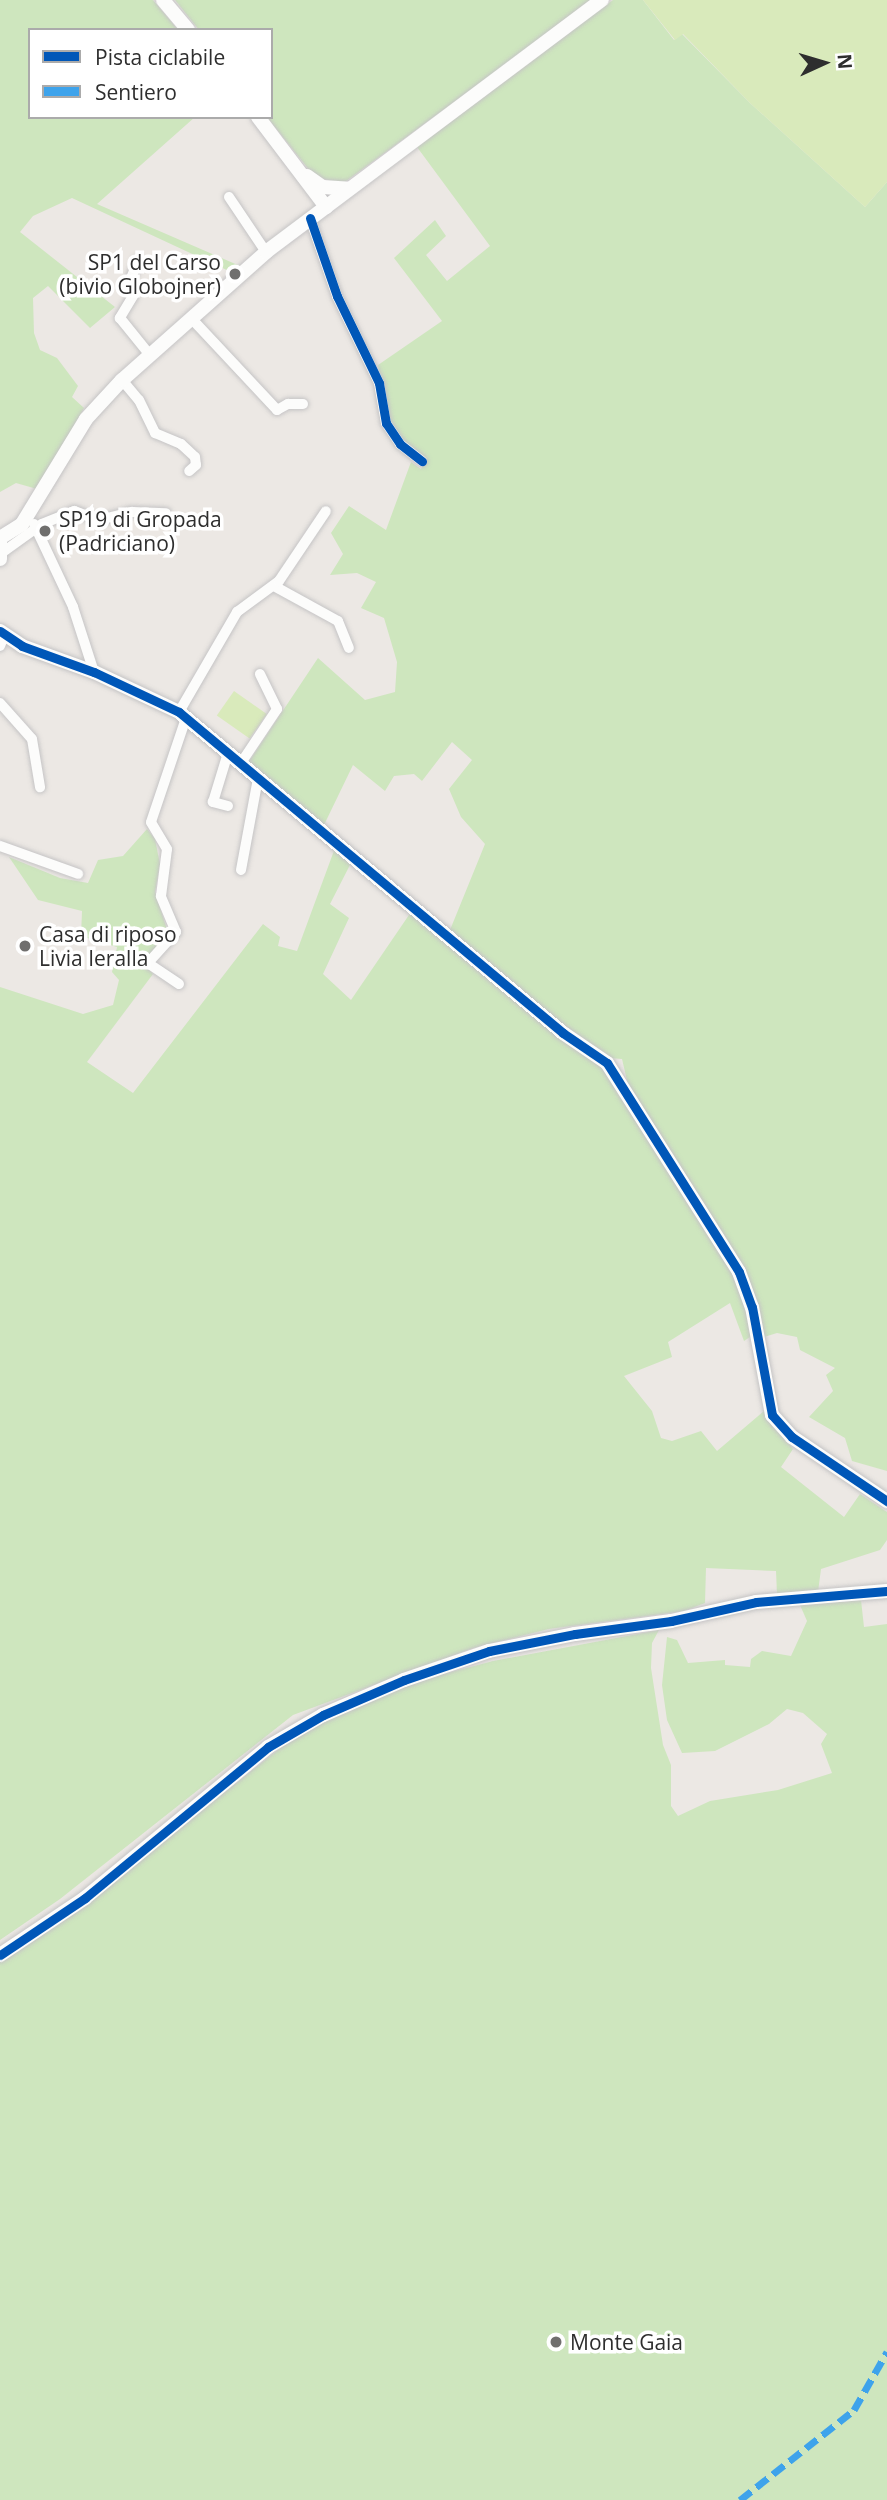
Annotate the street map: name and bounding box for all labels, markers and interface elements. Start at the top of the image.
legend [28,28,273,119]
north arrow [789,28,859,98]
text: Pista ciclabile [95,43,225,71]
text: N [831,53,858,70]
text: Sentiero [95,78,177,106]
place label: SP1 del Carso (bivio Globojner) [59,249,221,299]
marker: SP1 del Carso (bivio Globojner) [227,266,243,282]
place label: SP19 di Gropada (Padriciano) [59,506,222,556]
marker: SP19 di Gropada (Padriciano) [37,523,53,539]
place label: Casa di riposo Livia Ieralla [39,921,177,971]
marker: Casa di riposo Livia Ieralla [17,938,33,954]
place label: Monte Gaia [570,2329,683,2355]
marker: Monte Gaia [548,2334,564,2350]

